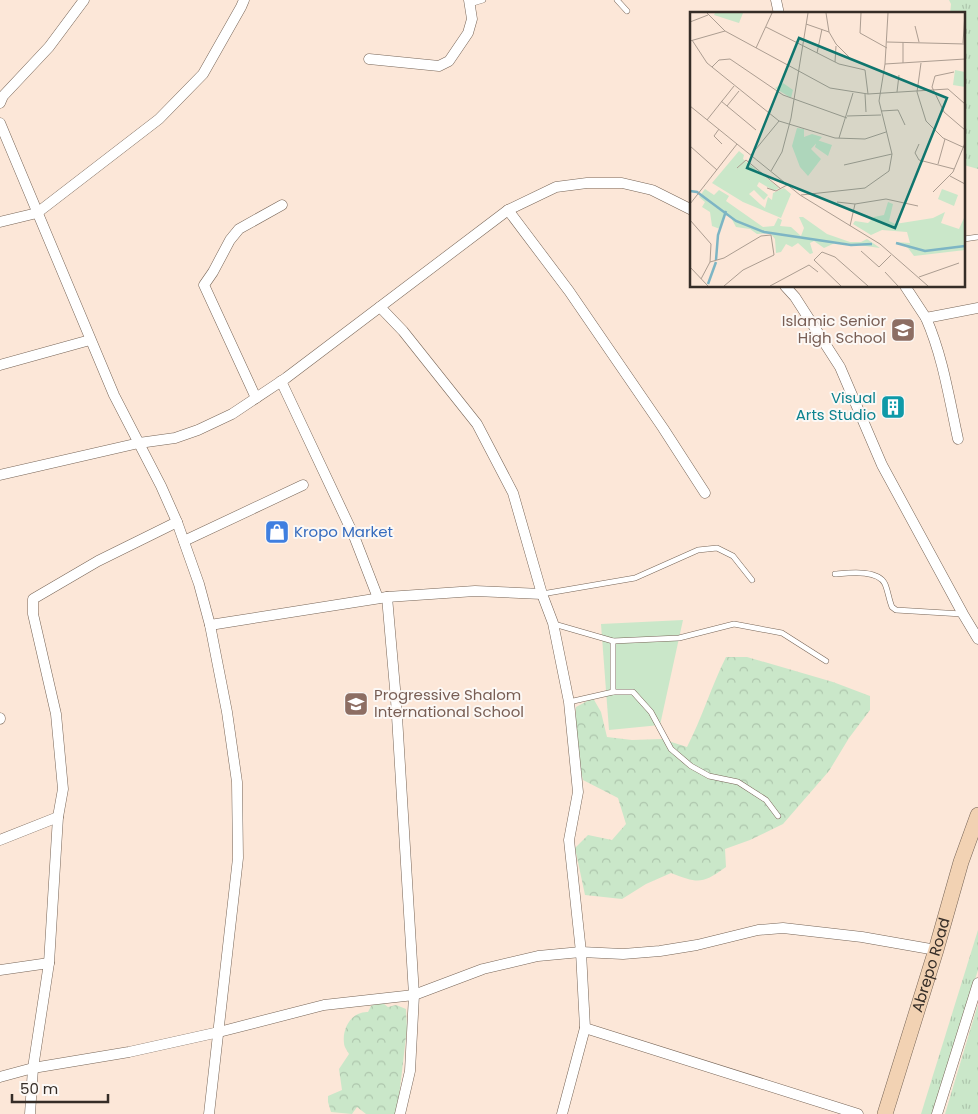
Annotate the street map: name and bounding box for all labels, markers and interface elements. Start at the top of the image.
inset map [690,12,966,288]
place label: Islamic Senior High School [782,310,886,348]
school or university icon: Islamic Senior High School [890,317,916,343]
place label: Visual Arts Studio [796,387,876,425]
building icon: Visual Arts Studio [880,394,906,420]
shop icon: Kropo Market [264,519,290,545]
place label: Kropo Market [294,521,393,542]
place label: Progressive Shalom International School [374,684,524,722]
school or university icon: Progressive Shalom International School [343,691,369,717]
street label: Abrepo Road [906,915,955,1015]
scale bar [12,1072,109,1104]
text: 50 m [20,1078,58,1099]

